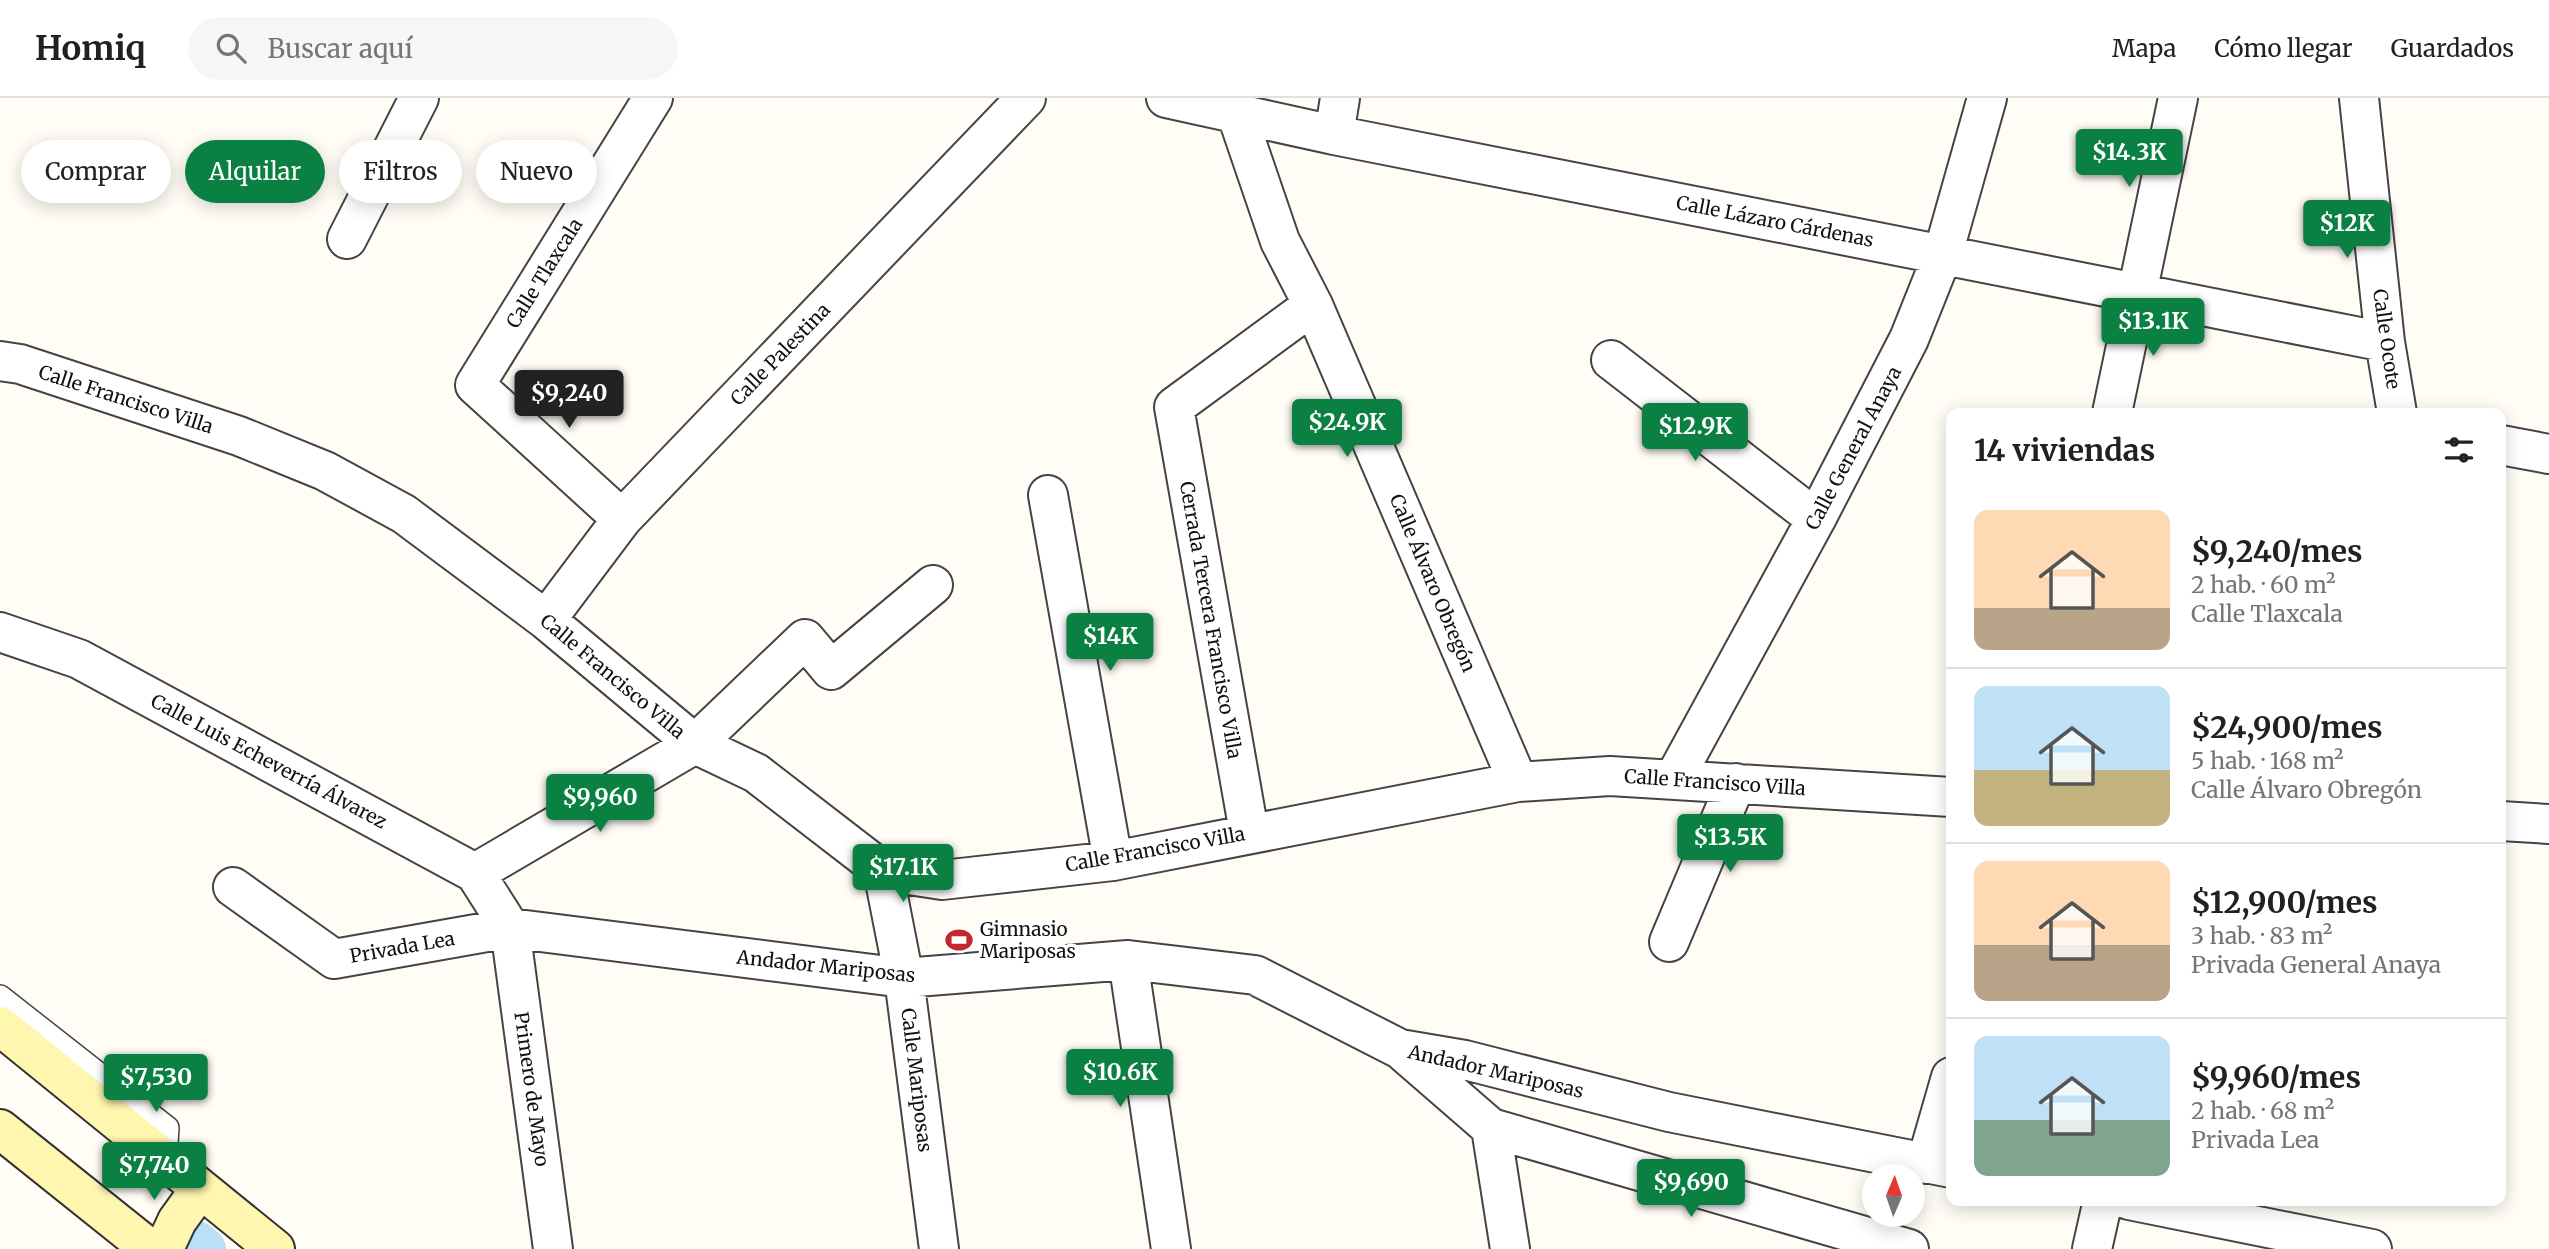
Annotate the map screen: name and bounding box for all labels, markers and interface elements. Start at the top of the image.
search box [188,17,678,80]
text: Homiq [35,28,146,69]
icon: search [212,29,250,67]
text: Buscar aquí [268,32,413,65]
text: Mapa [2112,33,2176,64]
text: Cómo llegar [2214,33,2353,64]
text: Guardados [2391,33,2514,64]
pin: $14.3K [2072,130,2186,189]
text: $14.3K [2092,137,2166,166]
chip: Comprar [21,140,171,203]
chip: Alquilar [185,140,325,203]
chip: Filtros [339,140,462,203]
chip: Nuevo [476,140,597,203]
street label: Calle Lázaro Cárdenas [1674,190,1876,252]
pin: $12K [2306,200,2388,260]
text: $12K [2319,208,2375,237]
street label: Calle Tlaxcala [501,213,587,333]
street label: Calle Ocote [2368,287,2406,391]
street label: Calle Palestina [725,298,835,410]
pin: $13.1K [2096,299,2210,358]
text: $13.1K [2117,306,2189,335]
street label: Calle Francisco Villa [36,359,216,439]
street label: Calle General Anaya [1800,362,1906,534]
pin: $9,240 [512,370,626,430]
text: $9,240 [531,378,607,407]
pin: $24.9K [1290,400,1404,459]
pin: $12.9K [1638,404,1752,463]
text: $24.9K [1308,407,1386,436]
text: $12.9K [1658,411,1732,440]
text: 14 viviendas [1974,431,2155,469]
icon: filters [2440,431,2478,469]
street label: Cerrada Tercera Francisco Villa [1175,479,1247,761]
street label: Calle Álvaro Obregón [1385,490,1482,676]
text: $9,240/mes [2191,532,2362,570]
icon: home [2030,538,2114,622]
text: 2 hab. · 60 m² [2191,570,2336,599]
text: Calle Tlaxcala [2191,599,2343,628]
street label: Calle Francisco Villa [536,608,690,744]
pin: $14K [1069,614,1151,673]
text: $14K [1082,621,1138,650]
street label: Calle Luis Echeverría Álvarez [147,689,391,833]
text: $24,900/mes [2191,708,2383,746]
icon: home [2030,714,2114,798]
text: 5 hab. · 168 m² [2191,746,2344,775]
street label: Calle Francisco Villa [1623,764,1807,800]
pin: $9,960 [543,774,657,834]
text: Calle Álvaro Obregón [2191,775,2422,804]
text: $9,960 [562,782,638,811]
pin: $13.5K [1673,814,1787,874]
street label: Calle Francisco Villa [1063,821,1247,877]
text: $13.5K [1693,822,1767,851]
pin: $17.1K [846,844,960,904]
text: $17.1K [869,852,937,881]
text: $12,900/mes [2191,883,2378,921]
icon: home [2030,889,2114,973]
place label: Gimnasio Mariposas [980,917,1076,963]
text: 3 hab. · 83 m² [2191,921,2333,950]
sports icon: Gimnasio Mariposas [944,925,974,955]
street label: Privada Lea [348,926,456,968]
street label: Andador Mariposas [735,945,917,987]
text: Privada General Anaya [2191,950,2441,979]
street label: Calle Mariposas [896,1007,938,1153]
street label: Primero de Mayo [509,1010,555,1168]
street label: Andador Mariposas [1405,1039,1586,1103]
pin: $10.6K [1063,1049,1177,1109]
pin: $7,530 [99,1054,213,1114]
text: $10.6K [1082,1057,1158,1086]
text: $9,960/mes [2191,1058,2361,1096]
text: $7,530 [120,1062,192,1091]
icon: home [2030,1064,2114,1148]
text: 2 hab. · 68 m² [2191,1096,2335,1125]
text: Privada Lea [2191,1125,2319,1154]
pin: $7,740 [97,1142,211,1202]
text: $7,740 [118,1150,190,1179]
pin: $9,690 [1634,1160,1748,1219]
north arrow [1862,1164,1925,1227]
map controls [1862,1164,1925,1227]
text: $9,690 [1653,1167,1729,1196]

